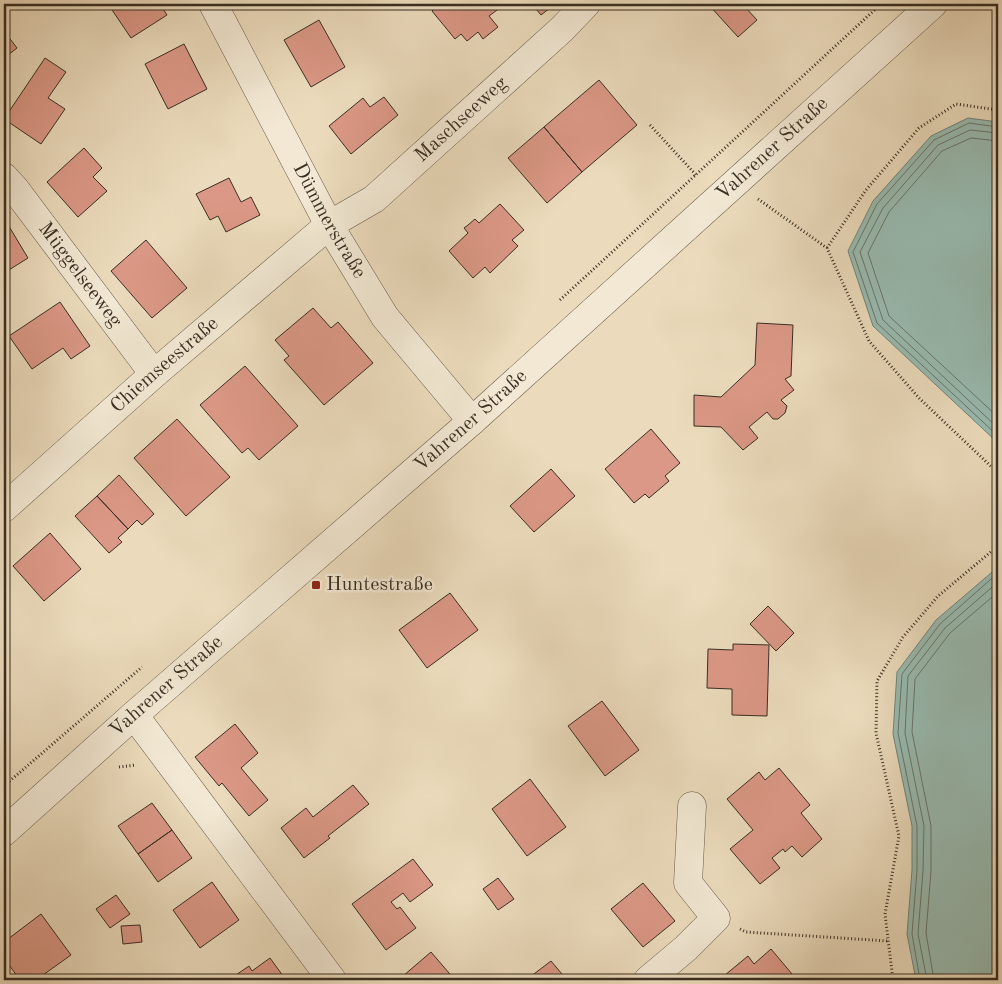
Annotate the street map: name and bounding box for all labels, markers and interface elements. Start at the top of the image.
street label: Maschseeweg [412,73,512,166]
street label: Vahrener Straße [713,94,832,205]
street label: Dümmerstraße [288,160,369,282]
street label: Müggelseeweg [34,219,125,331]
street label: Chiemseestraße [107,314,223,417]
street label: Vahrener Straße [411,366,531,476]
place label: Huntestraße [326,575,433,595]
marker: Huntestraße [310,579,322,591]
street label: Vahrener Straße [106,632,227,741]

